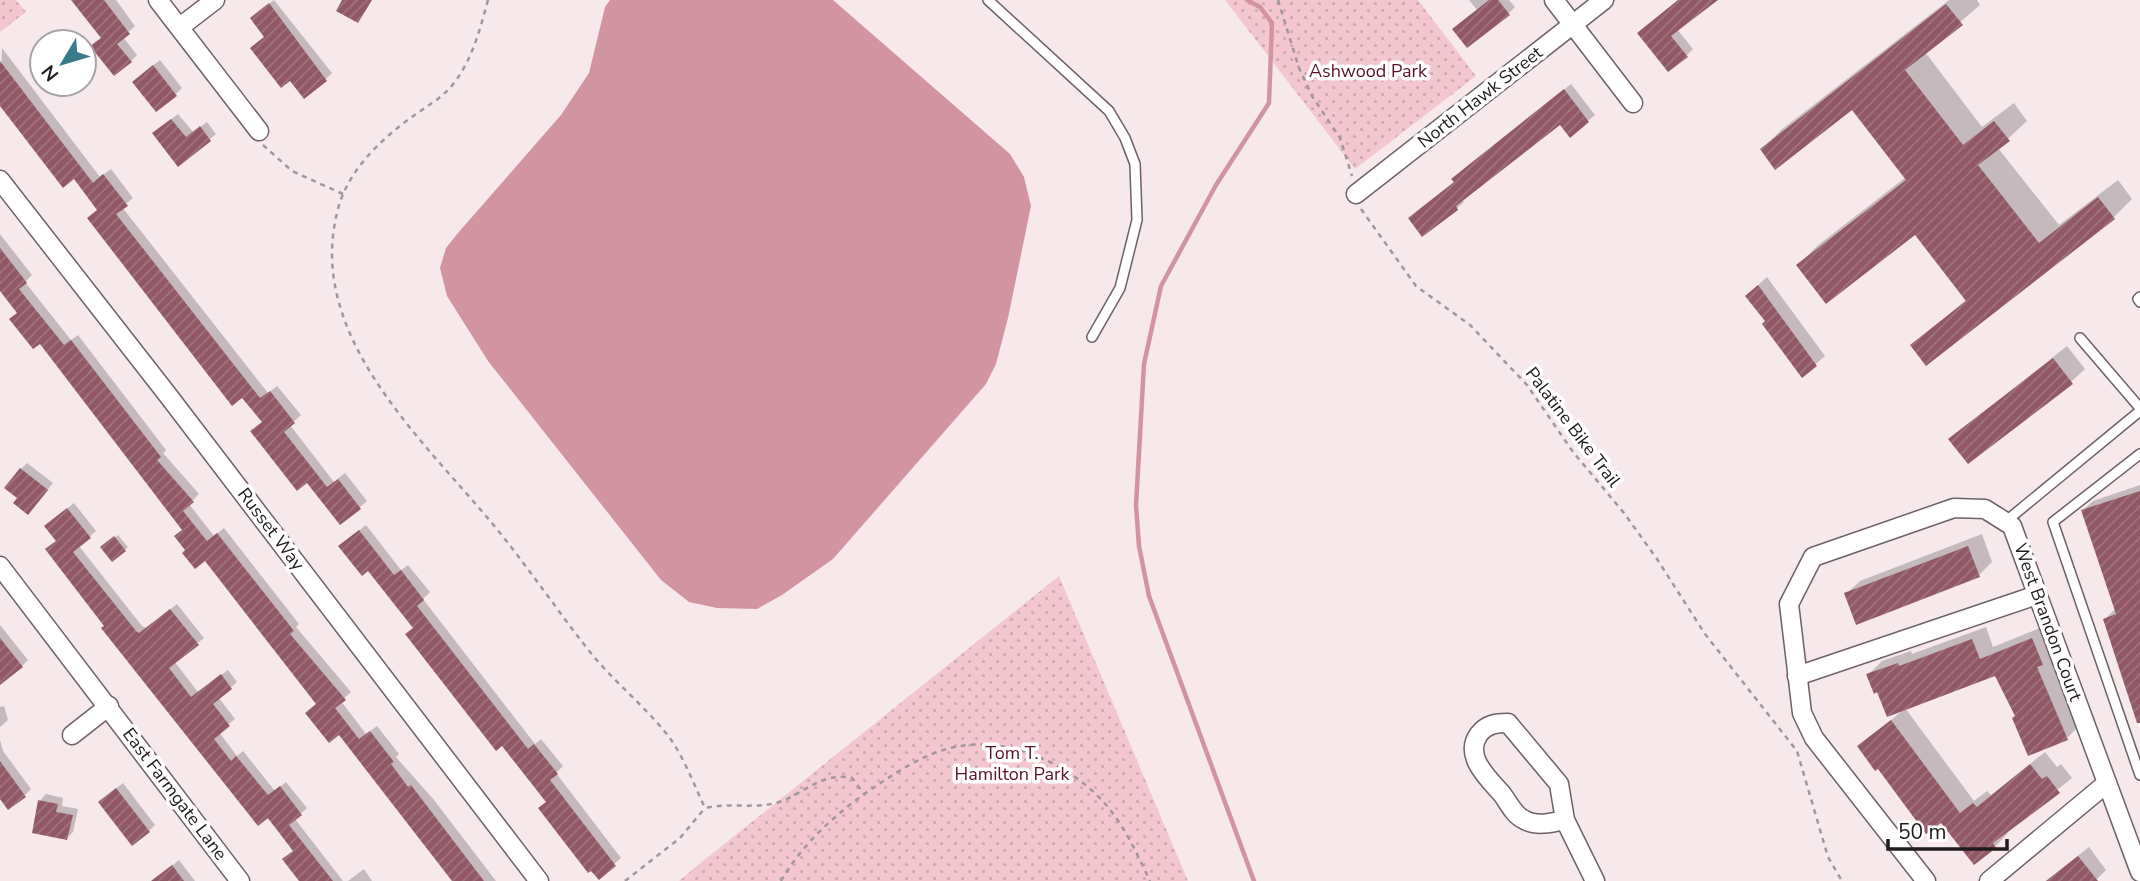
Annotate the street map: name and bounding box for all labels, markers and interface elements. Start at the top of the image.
north arrow [28,28,98,98]
street label: North Hawk Street [1413,40,1548,153]
text: N [36,59,65,86]
park label: Ashwood Park [1309,59,1428,83]
street label: Palatine Bike Trail [1520,362,1626,492]
street label: Russet Way [232,483,310,576]
street label: West Brandon Court [2008,540,2088,705]
street label: East Farmgate Lane [117,723,233,865]
park label: Tom T. Hamilton Park [954,741,1070,786]
scale bar [1888,808,2007,852]
text: 50 m [1898,818,1947,846]

